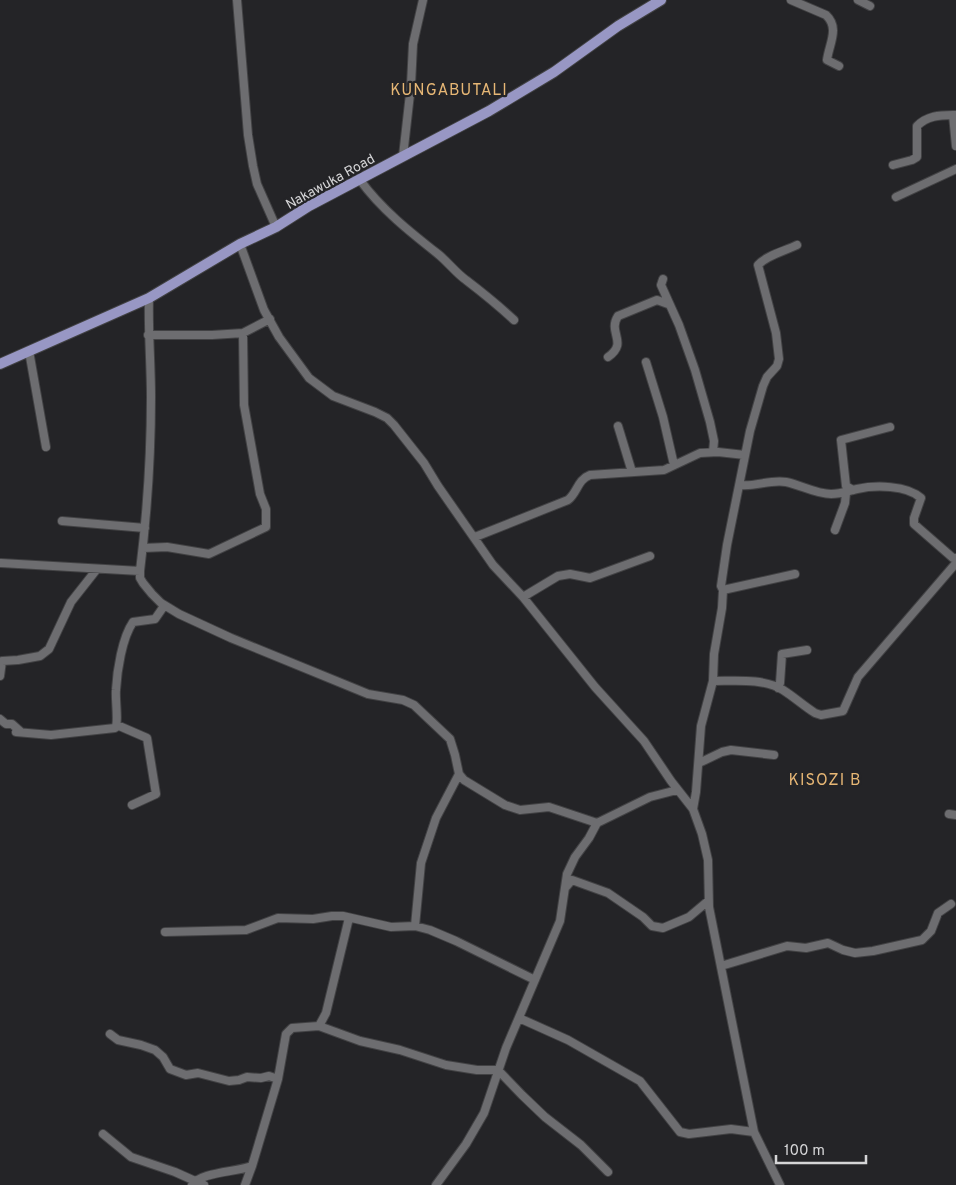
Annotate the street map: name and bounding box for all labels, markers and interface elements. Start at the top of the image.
district label: KUNGABUTALI [390,81,508,101]
street label: Nakawuka Road [283,151,378,214]
district label: KISOZI B [788,771,862,791]
scale bar [776,1132,866,1164]
text: 100 m [784,1142,825,1161]

